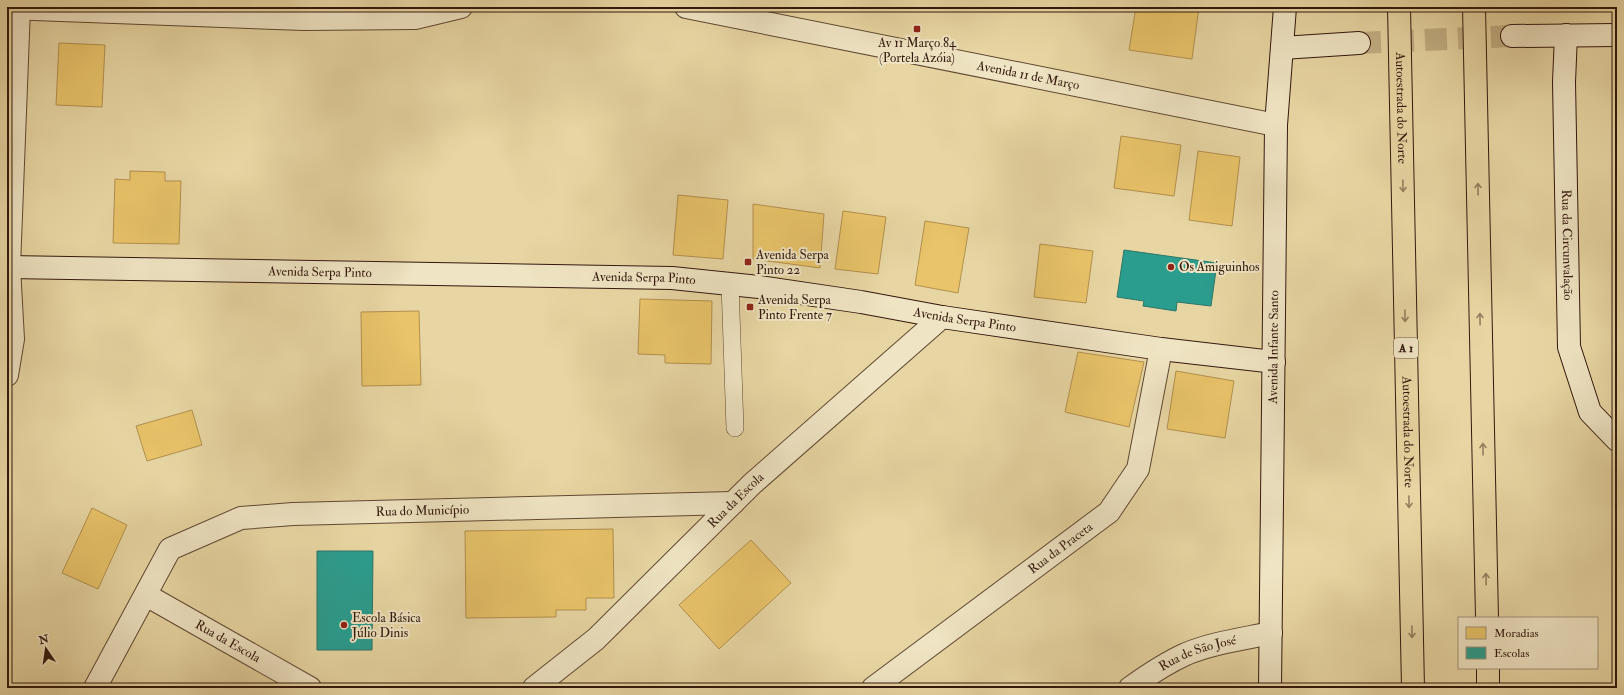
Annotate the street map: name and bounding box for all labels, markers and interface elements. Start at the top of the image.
marker: Av 11 Março 84 (Portela Azóia) [912,24,922,34]
place label: Av 11 Março 84 (Portela Azóia) [877,35,957,66]
street label: Autoestrada do Norte [1392,51,1410,165]
street label: Avenida 11 de Março [975,57,1081,94]
one-way arrow [1399,179,1407,192]
one-way arrow [1474,183,1482,196]
street label: Rua da Circunvalação [1558,189,1576,301]
place label: Avenida Serpa Pinto 22 [755,247,830,278]
marker: Avenida Serpa Pinto 22 [743,257,753,267]
place label: Os Amiguinhos [1179,259,1260,275]
marker: Os Amiguinhos [1166,262,1176,272]
street label: Avenida Serpa Pinto [267,263,372,281]
street label: Avenida Serpa Pinto [591,269,697,288]
street label: Avenida Infante Santo [1265,290,1282,405]
place label: Avenida Serpa Pinto Frente 7 [757,292,832,323]
marker: Avenida Serpa Pinto Frente 7 [745,302,755,312]
street label: Avenida Serpa Pinto [911,304,1017,336]
one-way arrow [1402,309,1409,322]
one-way arrow [1477,313,1484,326]
road number: A 1 [1394,338,1418,358]
street label: Autoestrada do Norte [1399,375,1417,488]
one-way arrow [1479,443,1487,456]
street label: Rua da Escola [704,469,768,531]
one-way arrow [1405,495,1413,508]
street label: Rua do Município [375,502,469,520]
street label: Rua da Praceta [1025,518,1097,577]
one-way arrow [1482,573,1490,586]
place label: Escola Básica Júlio Dinis [351,610,422,641]
street label: Rua da Escola [192,617,264,667]
legend [1458,617,1598,669]
marker: Escola Básica Júlio Dinis [339,620,349,630]
one-way arrow [1408,625,1416,638]
text: Moradias [1494,626,1539,641]
north arrow [26,629,66,669]
text: N [37,632,51,647]
street label: Rua de São José [1156,632,1238,675]
text: Escolas [1494,646,1529,661]

